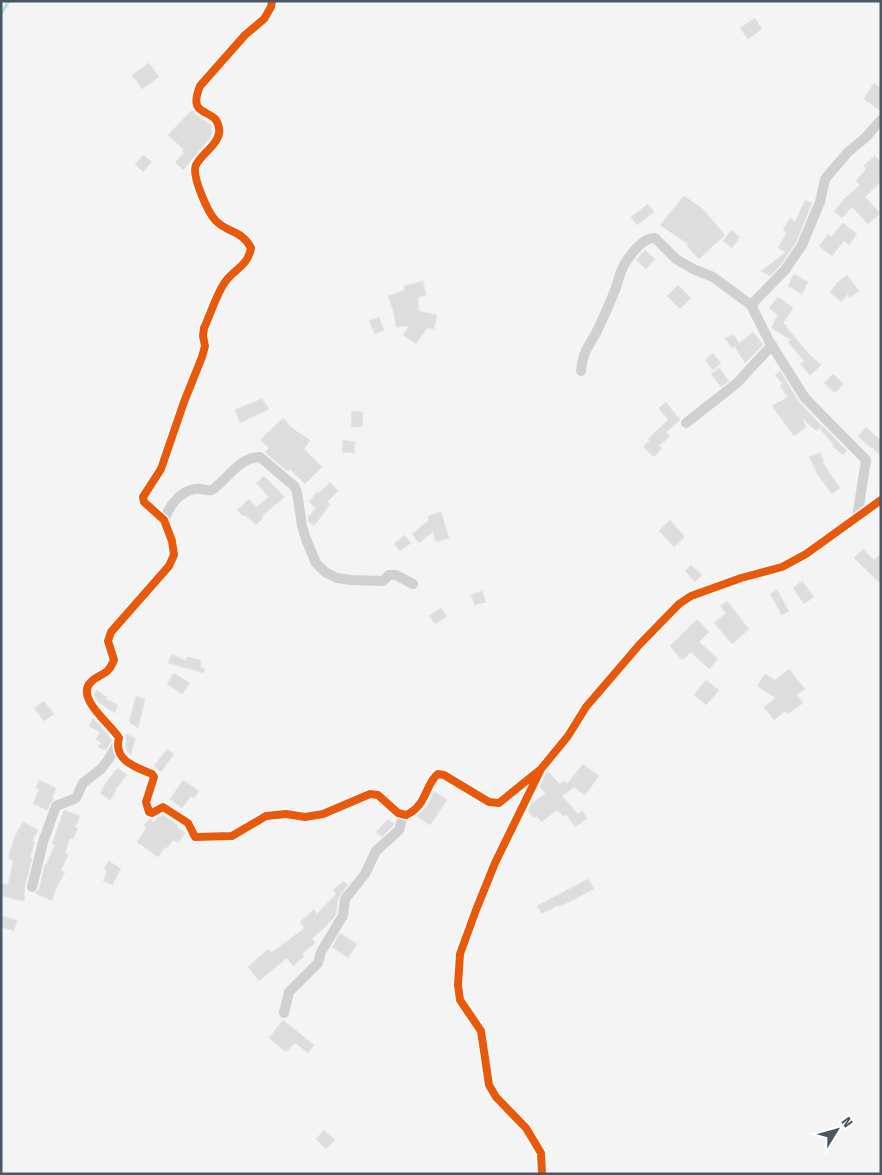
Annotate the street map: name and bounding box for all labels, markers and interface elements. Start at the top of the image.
north arrow [812,1105,862,1155]
text: N [838,1114,856,1131]

